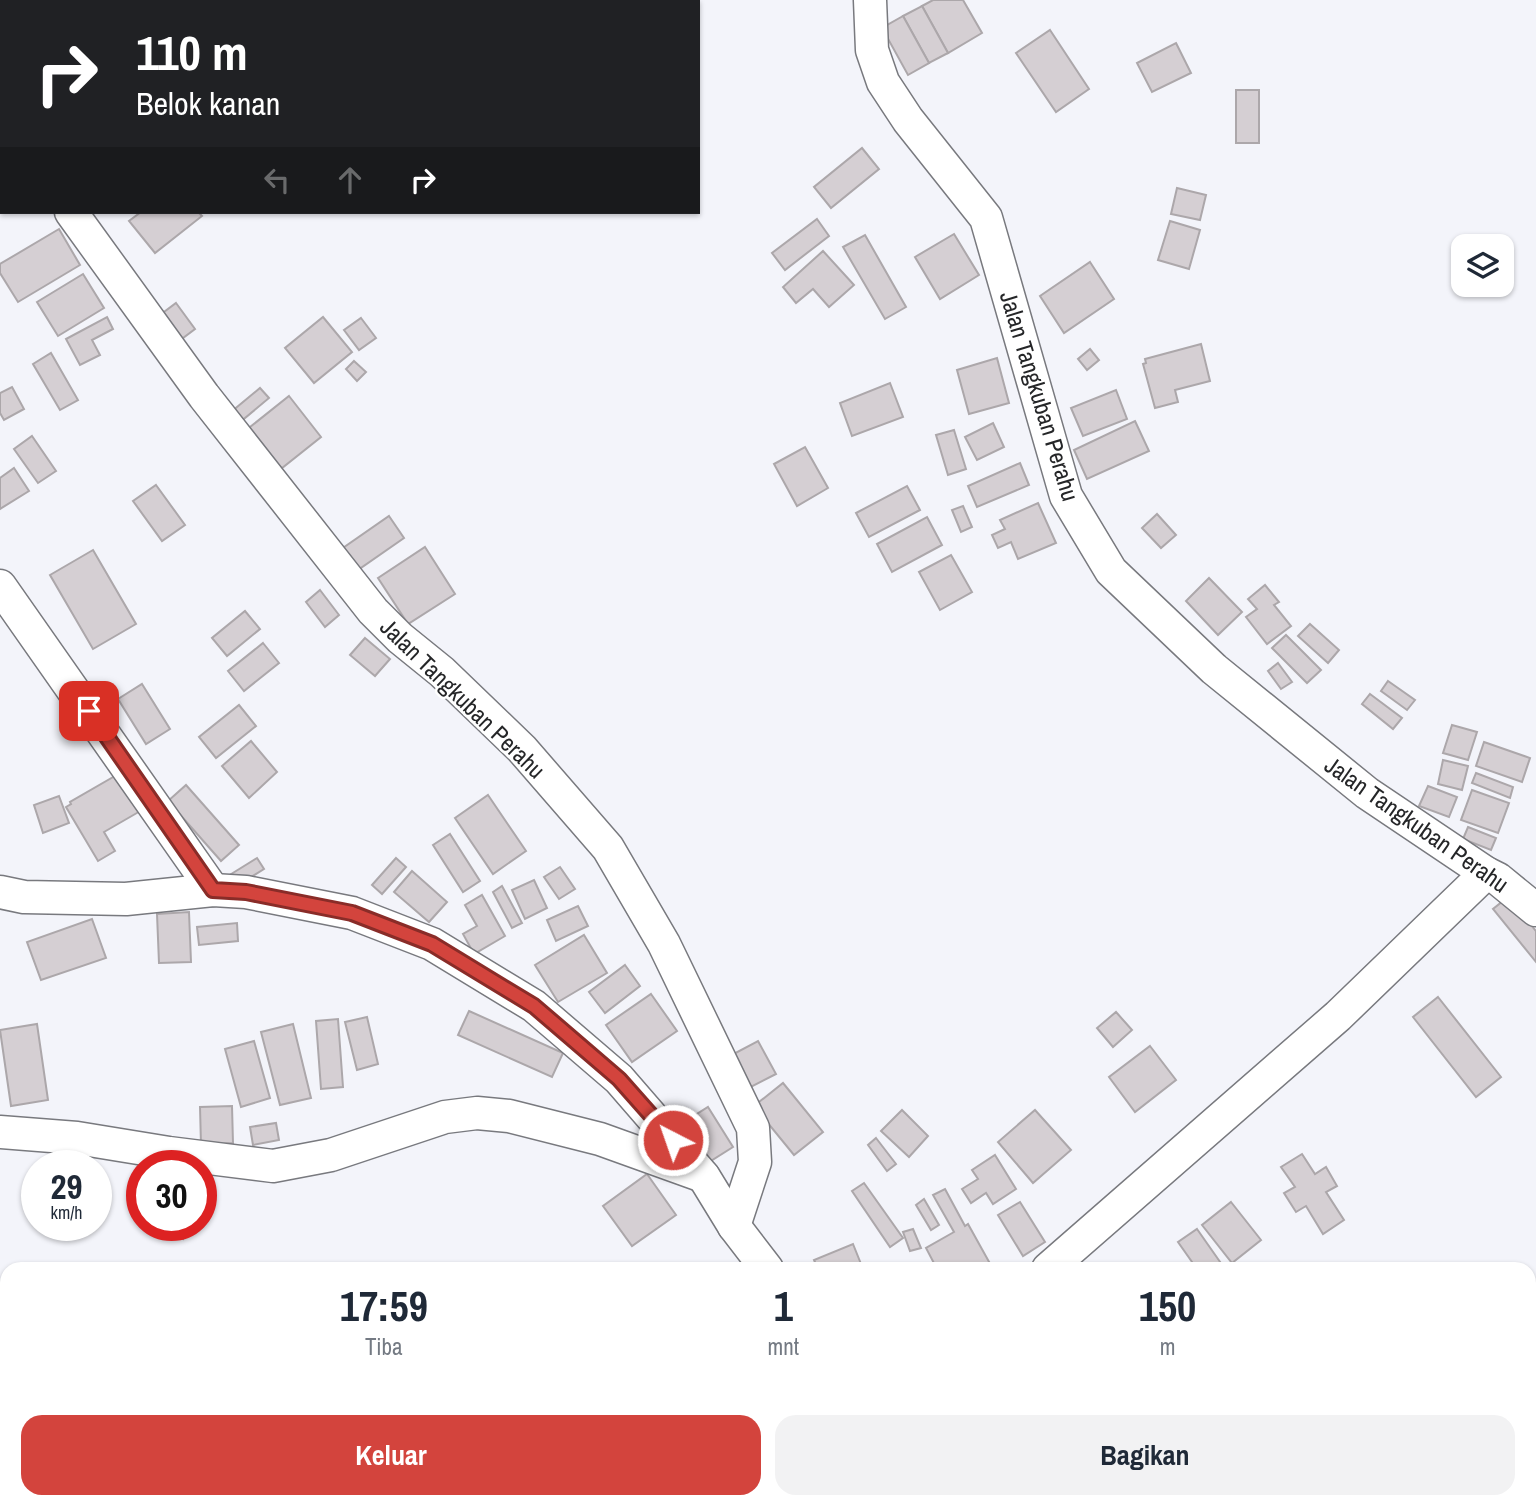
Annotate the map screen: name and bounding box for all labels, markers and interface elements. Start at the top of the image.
text: 110 m [136,19,248,85]
icon: right [21,28,112,119]
text: Belok kanan [136,82,280,125]
icon: left [258,161,296,199]
icon: ahead [331,161,369,199]
icon: right [404,161,442,199]
map controls [1451,234,1514,297]
button: layers [1451,234,1514,297]
street label: Jalan Tangkuban Perahu [993,287,1087,505]
street label: Jalan Tangkuban Perahu [374,611,552,785]
pin [59,681,119,741]
icon: arrive [70,692,108,730]
street label: Jalan Tangkuban Perahu [1319,748,1515,900]
position arrow [636,1103,710,1177]
speed limit sign: 30 [126,1150,217,1241]
text: 29 [51,1163,82,1210]
text: km/h [51,1200,83,1225]
text: 17:59 [340,1278,428,1334]
text: 1 [774,1278,793,1334]
text: 150 [1139,1278,1196,1334]
text: Tiba [365,1331,402,1362]
text: mnt [768,1331,799,1362]
text: m [1160,1331,1175,1362]
button: Keluar [21,1415,761,1495]
button: Bagikan [775,1415,1515,1495]

